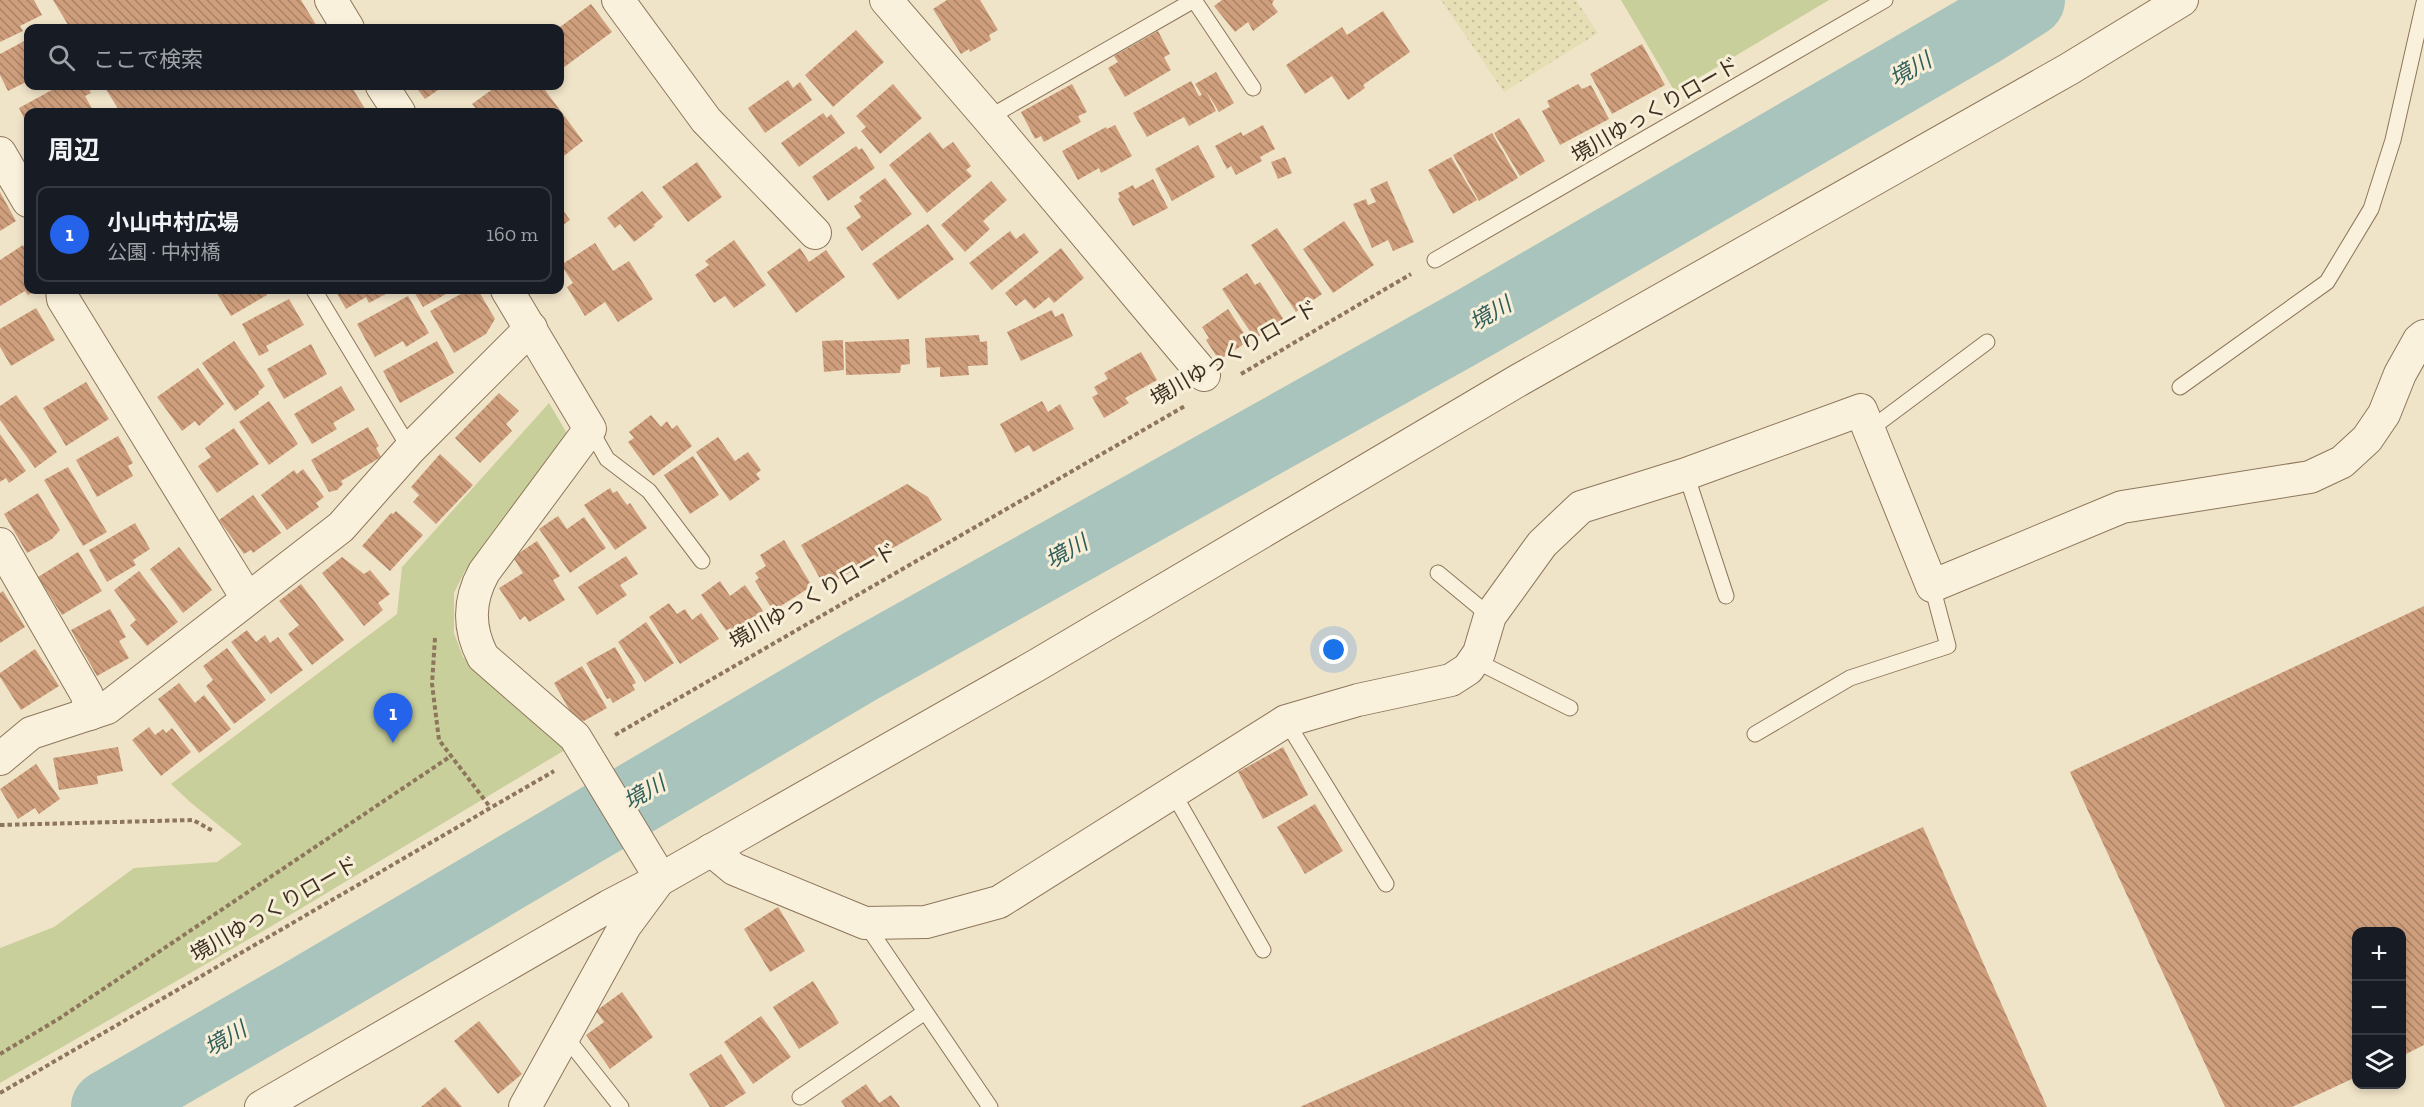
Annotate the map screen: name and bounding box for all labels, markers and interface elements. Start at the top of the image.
search box [24,24,564,90]
icon: search [45,41,78,74]
text: ここで検索 [93,46,203,73]
water label: 境川 [1884,46,1938,92]
street label: 境川ゆっくりロード [1567,51,1743,168]
text: 周辺 [48,134,100,166]
text: 小山中村広場 [107,209,239,236]
text: 1 [65,222,74,246]
text: 160 m [486,222,538,246]
text: 公園 · 中村橋 [107,240,220,264]
water label: 境川 [1464,290,1518,336]
street label: 境川ゆっくりロード [1146,294,1322,411]
water label: 境川 [1040,528,1094,574]
street label: 境川ゆっくりロード [725,537,901,654]
your location [1319,635,1348,664]
pin: 1 [374,694,412,743]
water label: 境川 [618,769,672,815]
street label: 境川ゆっくりロード [186,850,362,967]
map controls [2352,927,2406,1089]
button: + [2352,927,2406,981]
button: − [2352,981,2406,1035]
water label: 境川 [199,1015,253,1061]
button: layers [2352,1035,2406,1089]

